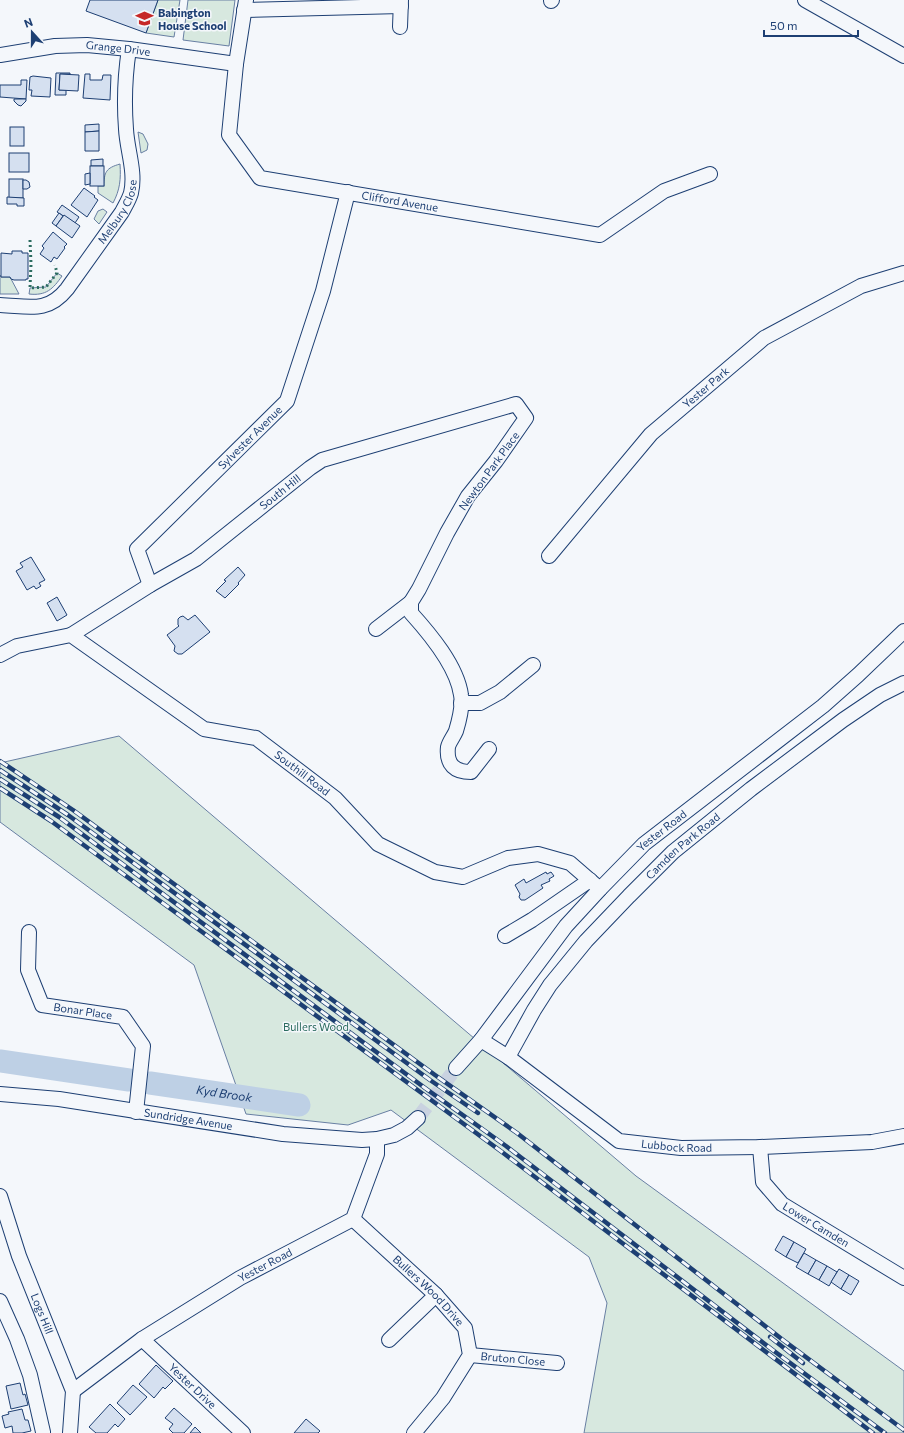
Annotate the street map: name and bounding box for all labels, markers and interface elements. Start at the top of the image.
place label: Babington House School [158,6,227,32]
school or university icon: Babington House School [135,9,155,29]
north arrow [12,12,52,52]
scale bar [764,12,858,38]
text: N [22,15,34,30]
text: 50 m [770,18,798,32]
street label: Grange Drive [85,38,151,58]
street label: Melbury Close [95,179,139,246]
street label: Clifford Avenue [361,188,439,214]
street label: Yester Park [680,364,731,410]
street label: Sylvester Avenue [215,403,284,471]
street label: Newton Park Place [456,429,522,513]
street label: South Hill [257,471,303,512]
street label: Southill Road [272,747,333,798]
street label: Yester Road [634,807,689,854]
street label: Camden Park Road [643,810,722,882]
street label: Bonar Place [53,1000,113,1021]
park label: Bullers Wood [283,1020,349,1033]
water label: Kyd Brook [196,1082,254,1104]
street label: Sundridge Avenue [143,1105,234,1132]
street label: Lubbock Road [640,1137,712,1154]
street label: Lower Camden [781,1199,852,1249]
street label: Yester Road [235,1245,294,1284]
street label: Bullers Wood Drive [391,1252,467,1328]
street label: Logs Hill [29,1291,56,1336]
street label: Bruton Close [480,1349,546,1368]
street label: Yester Drive [166,1360,219,1411]

